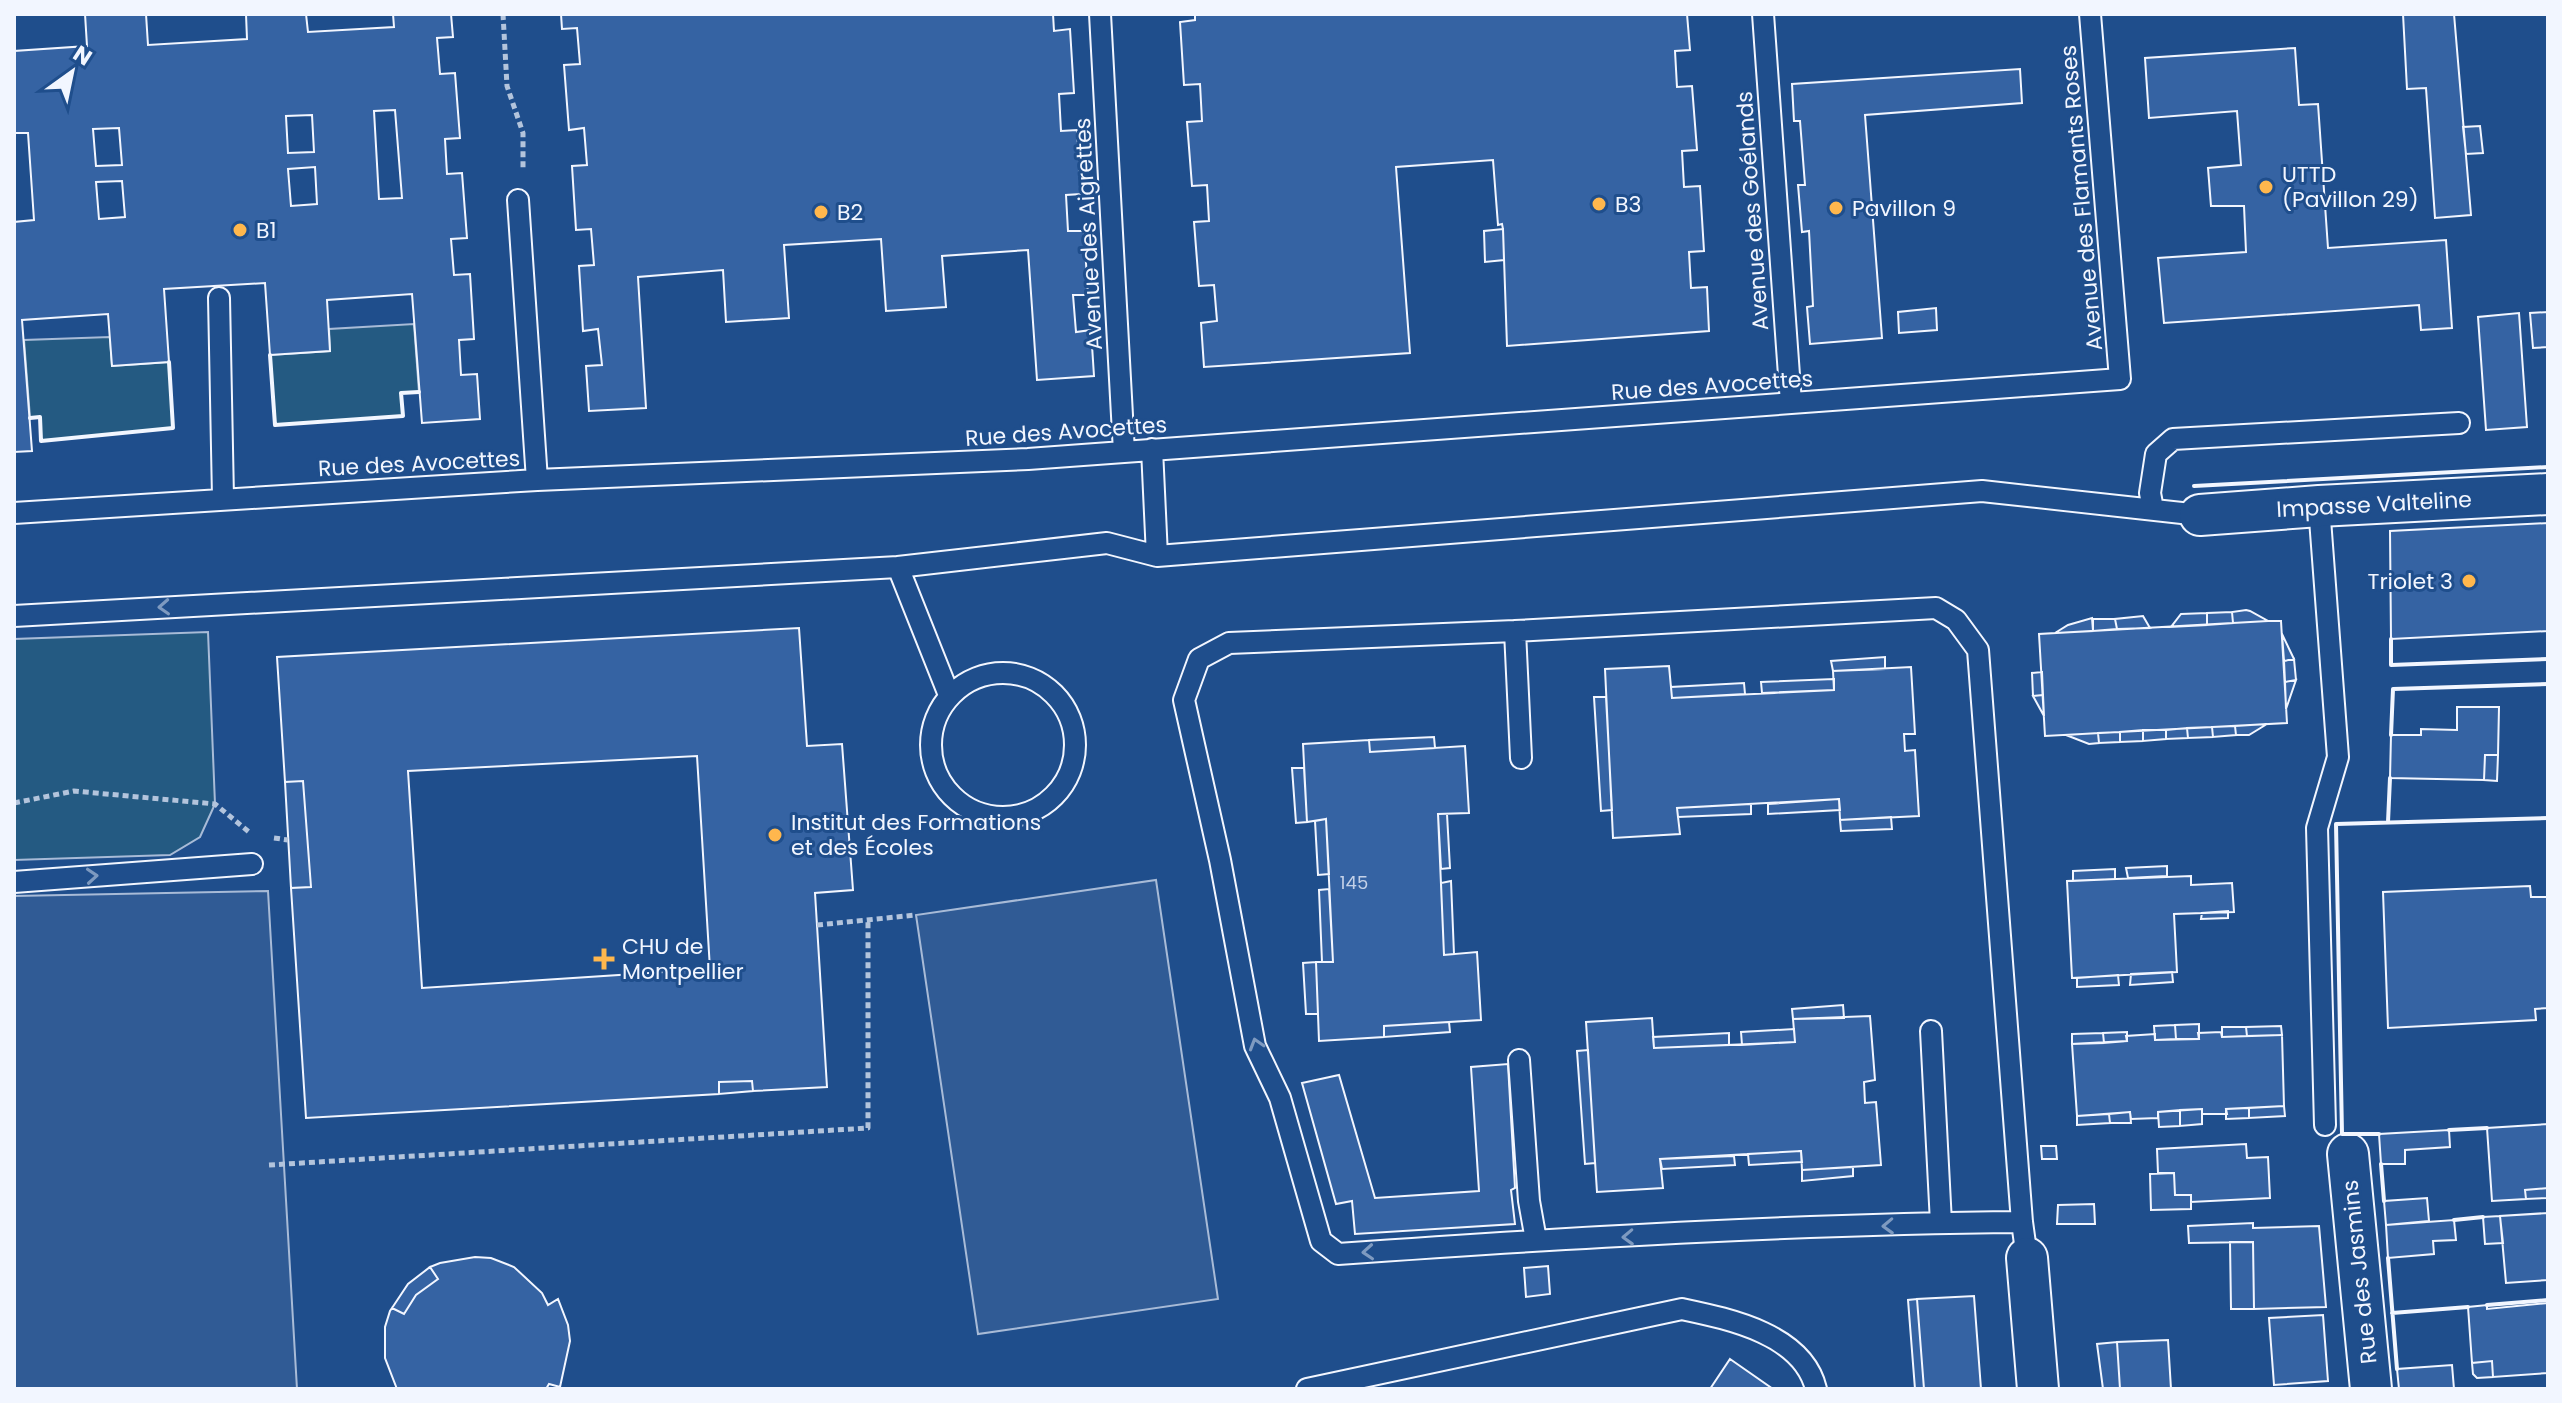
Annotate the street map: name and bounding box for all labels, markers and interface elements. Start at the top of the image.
north arrow [32,32,112,112]
text: N [67,38,98,73]
street label: Avenue des Flamants Roses [2053,44,2110,352]
street label: Avenue des Goélands [1729,90,1776,332]
street label: Avenue des Aigrettes [1067,117,1110,351]
place label: UTTD (Pavillon 29) [2282,159,2419,215]
marker: UTTD (Pavillon 29) [2257,178,2275,196]
place label: B3 [1615,189,1641,220]
place label: Pavillon 9 [1852,193,1956,224]
marker: B3 [1590,195,1608,213]
place label: B2 [837,197,863,228]
marker: Pavillon 9 [1827,199,1845,217]
marker: B2 [812,203,830,221]
place label: B1 [256,215,277,246]
marker: B1 [231,221,249,239]
street label: Rue des Avocettes [1610,363,1814,408]
street label: Rue des Avocettes [964,409,1168,454]
street label: Rue des Avocettes [317,443,521,484]
street label: Impasse Valteline [2276,484,2473,525]
place label: Triolet 3 [2368,566,2453,597]
marker: Triolet 3 [2460,572,2478,590]
one-way arrow [157,598,170,615]
place label: Institut des Formations et des Écoles [791,807,1041,863]
marker: Institut des Formations et des Écoles [766,826,784,844]
one-way arrow [86,868,99,885]
house number: 145 [1340,870,1368,895]
place label: CHU de Montpellier [622,931,744,987]
marker: CHU de Montpellier [593,948,615,970]
one-way arrow [1249,1038,1265,1051]
street label: Rue des Jasmins [2334,1179,2385,1365]
one-way arrow [1881,1217,1894,1234]
one-way arrow [1621,1228,1634,1245]
one-way arrow [1362,1243,1375,1260]

